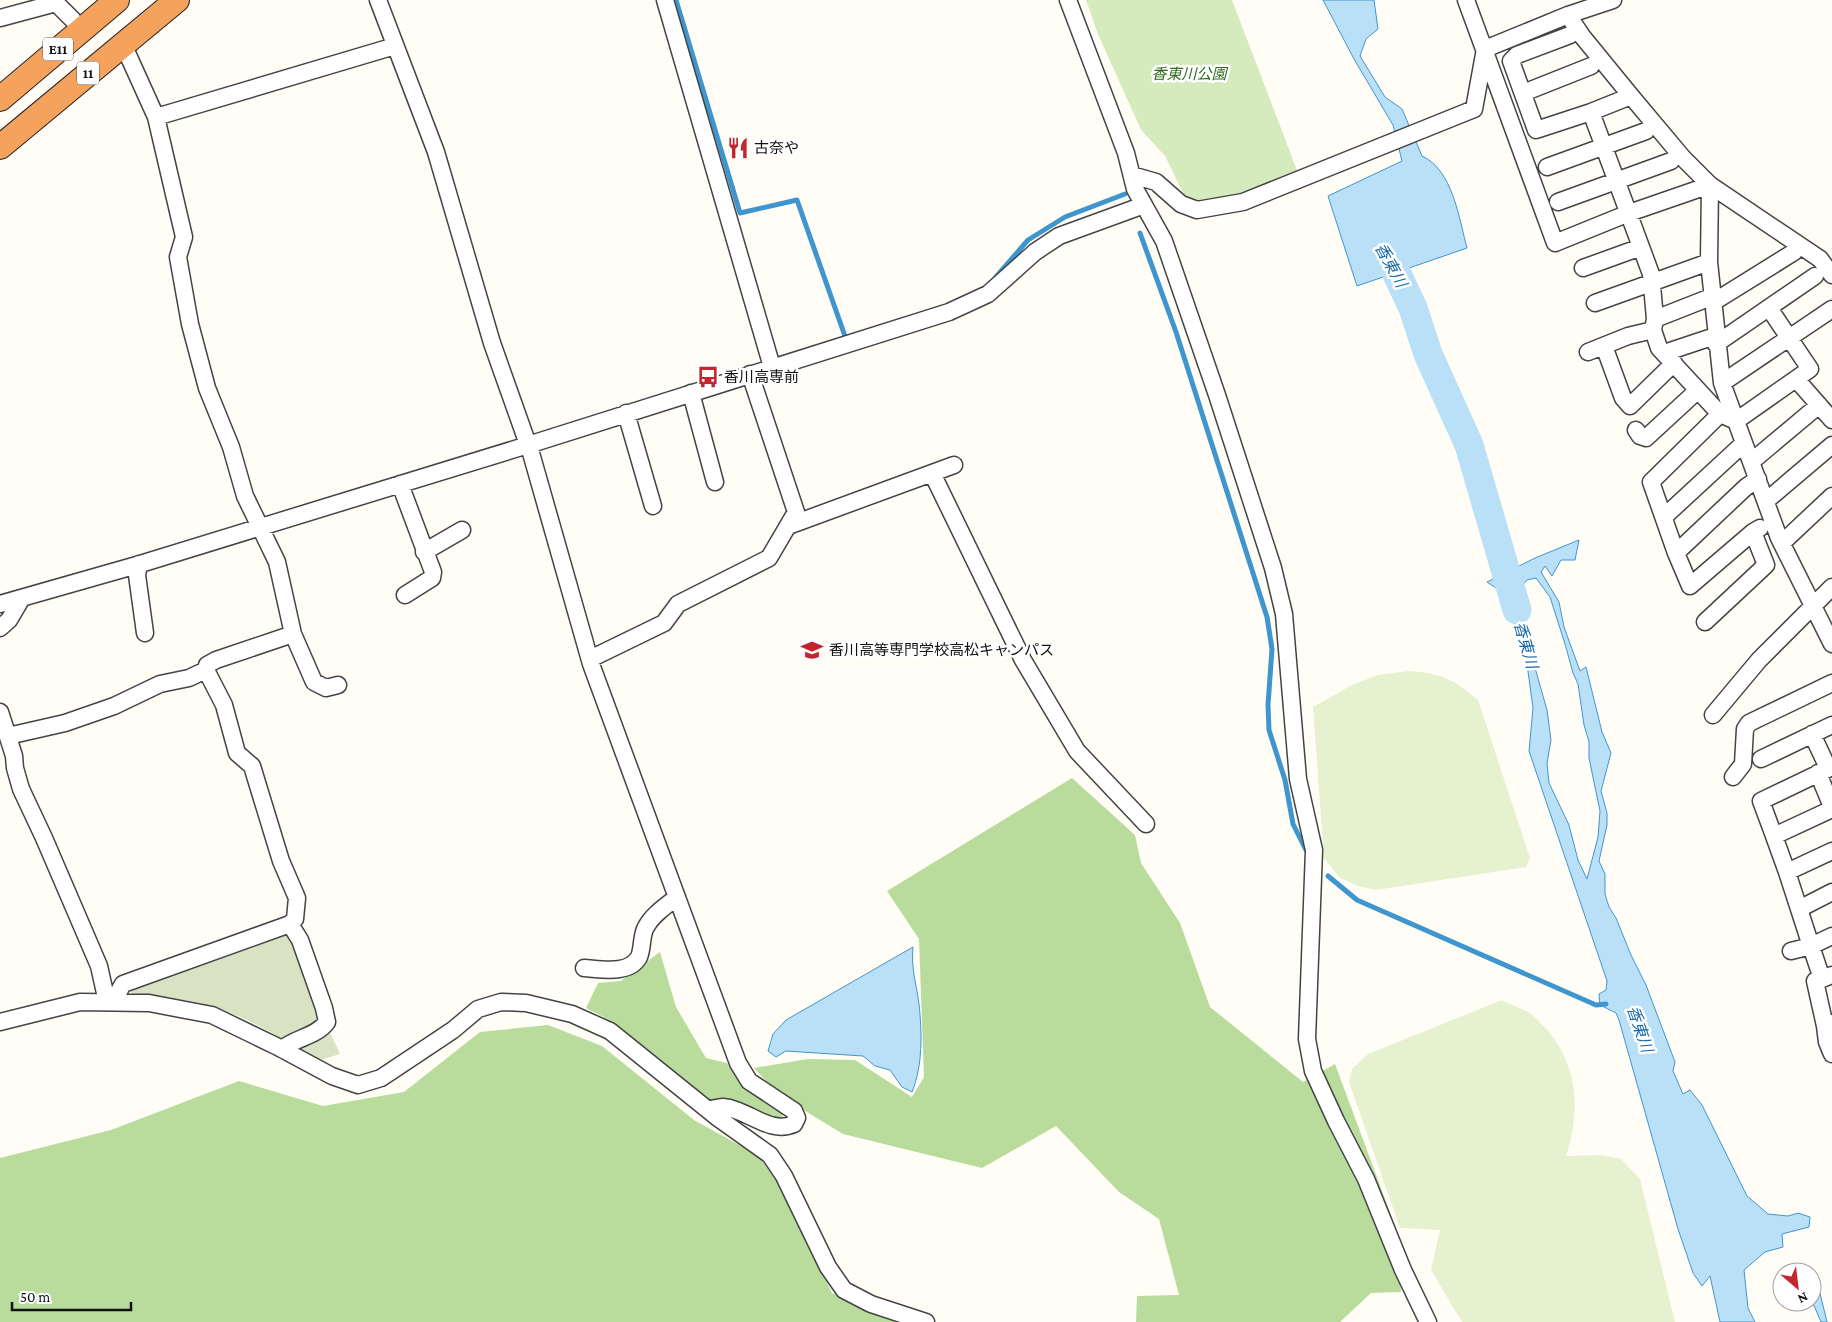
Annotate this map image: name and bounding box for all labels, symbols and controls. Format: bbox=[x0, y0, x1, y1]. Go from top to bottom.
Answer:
road number: E11 bbox=[43, 38, 73, 61]
road number: 11 bbox=[77, 62, 99, 84]
park label: 香東川公園 bbox=[1151, 66, 1228, 82]
restaurant icon: 古奈や bbox=[725, 135, 751, 161]
place label: 古奈や bbox=[754, 140, 799, 156]
water label: 香東川 bbox=[1372, 240, 1411, 292]
bus stop icon: 香川高専前 bbox=[695, 364, 721, 390]
place label: 香川高専前 bbox=[724, 369, 799, 385]
water label: 香東川 bbox=[1511, 620, 1541, 672]
school or university icon: 香川高等専門学校高松キャンパス bbox=[799, 637, 825, 663]
place label: 香川高等専門学校高松キャンパス bbox=[829, 642, 1054, 658]
water label: 香東川 bbox=[1624, 1004, 1656, 1056]
north arrow bbox=[1772, 1262, 1822, 1312]
scale bar bbox=[12, 1280, 131, 1312]
text: 50 m bbox=[20, 1289, 50, 1305]
text: N bbox=[1795, 1289, 1811, 1308]

